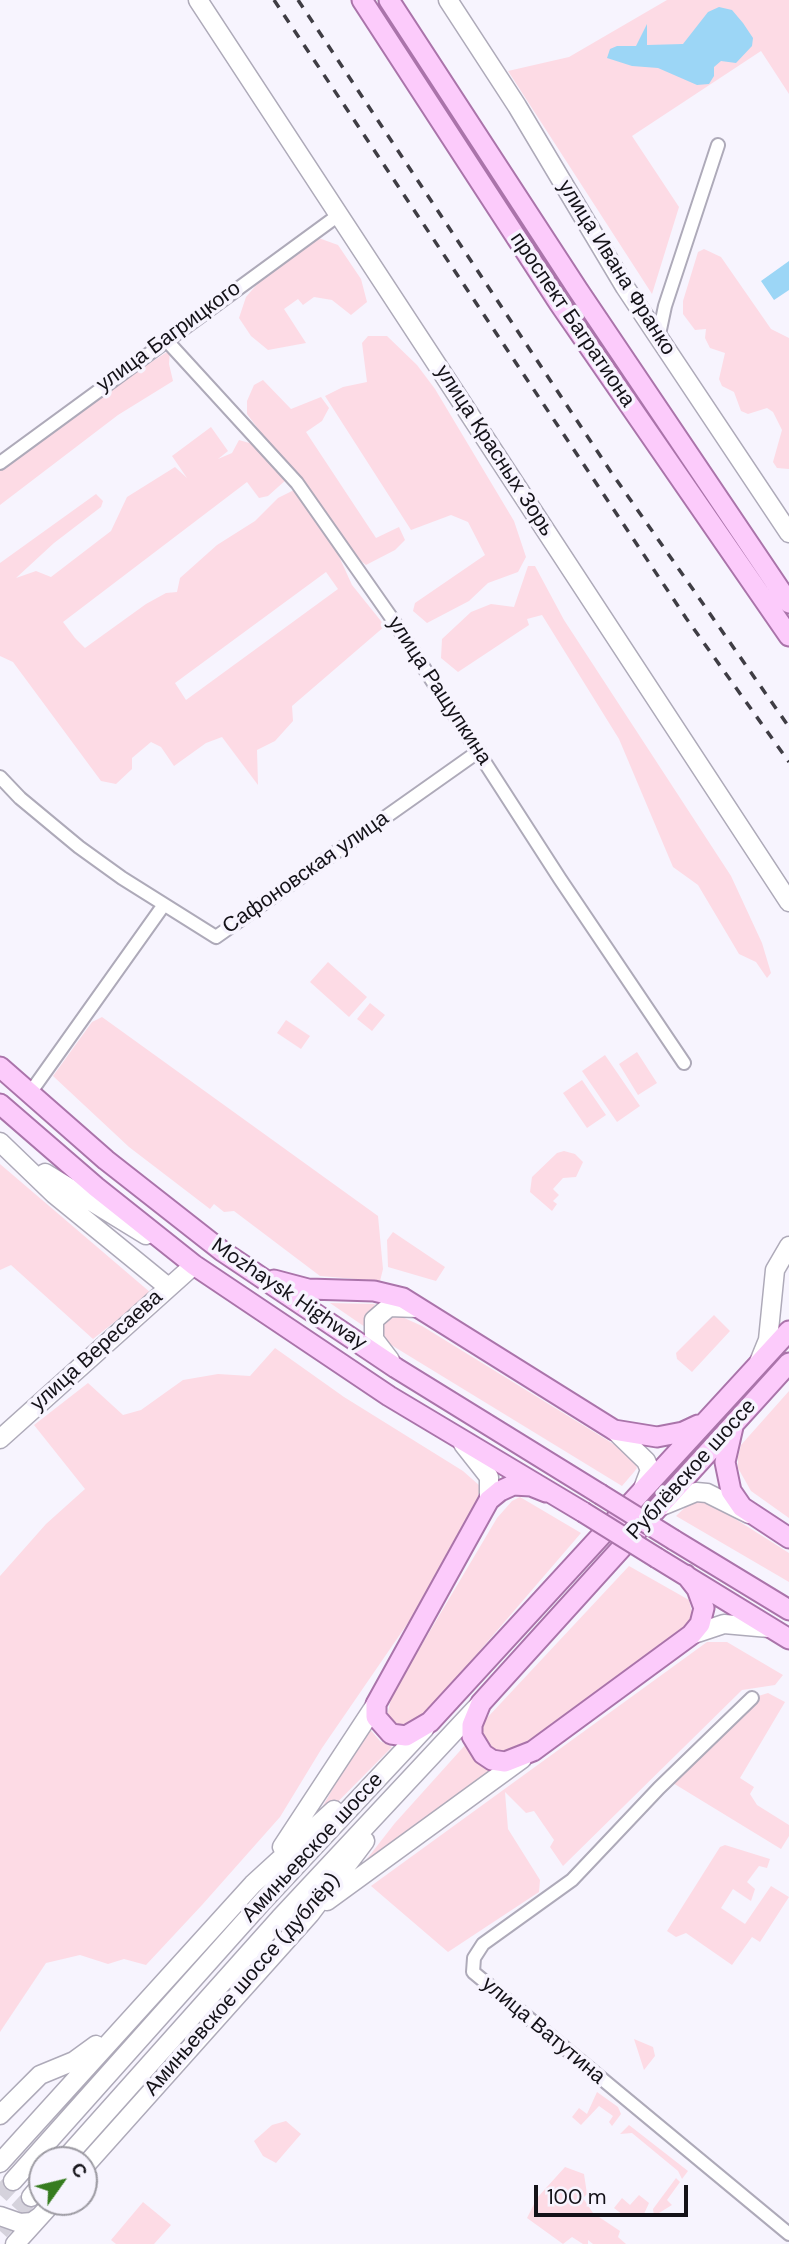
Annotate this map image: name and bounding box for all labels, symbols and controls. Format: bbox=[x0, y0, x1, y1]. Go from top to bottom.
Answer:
street label: улица Ивана Франко bbox=[552, 176, 680, 360]
street label: проспект Багратиона bbox=[504, 228, 640, 412]
street label: улица Багрицкого bbox=[92, 276, 246, 398]
street label: улица Красных Зорь bbox=[429, 361, 559, 541]
street label: улица Ращупкина bbox=[382, 612, 496, 770]
street label: Сафоновская улица bbox=[218, 806, 394, 940]
street label: Mozhaysk Highway bbox=[206, 1234, 372, 1356]
street label: улица Вересаева bbox=[26, 1285, 168, 1417]
street label: Рублёвское шоссе bbox=[622, 1394, 762, 1546]
street label: Аминьевское шоссе bbox=[237, 1768, 389, 1928]
street label: Аминьевское шоссе (дублёр) bbox=[140, 1869, 346, 2101]
street label: улица Ватутина bbox=[476, 1972, 610, 2090]
north arrow bbox=[28, 2146, 98, 2216]
text: С bbox=[65, 2157, 93, 2183]
scale bar bbox=[537, 2170, 691, 2214]
text: 100 m bbox=[547, 2183, 607, 2211]

